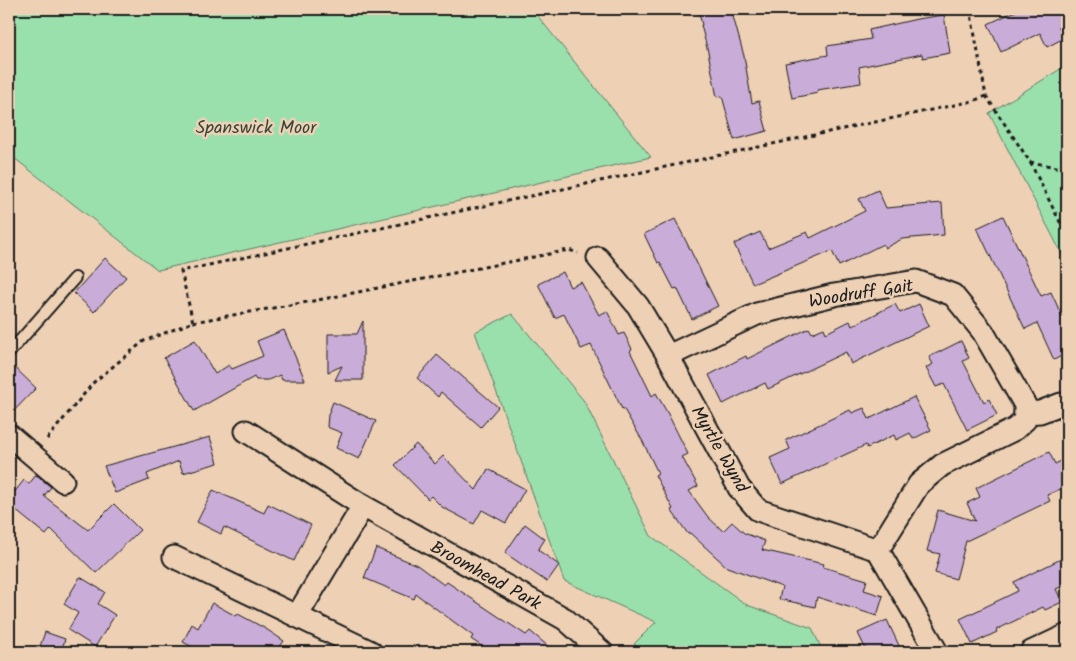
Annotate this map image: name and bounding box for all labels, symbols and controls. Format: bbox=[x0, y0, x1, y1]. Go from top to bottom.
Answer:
park label: Spanswick Moor bbox=[196, 114, 317, 143]
street label: Woodruff Gait bbox=[807, 272, 917, 317]
street label: Myrtle Wynd bbox=[682, 401, 756, 500]
street label: Broomhead Park bbox=[424, 534, 547, 619]

